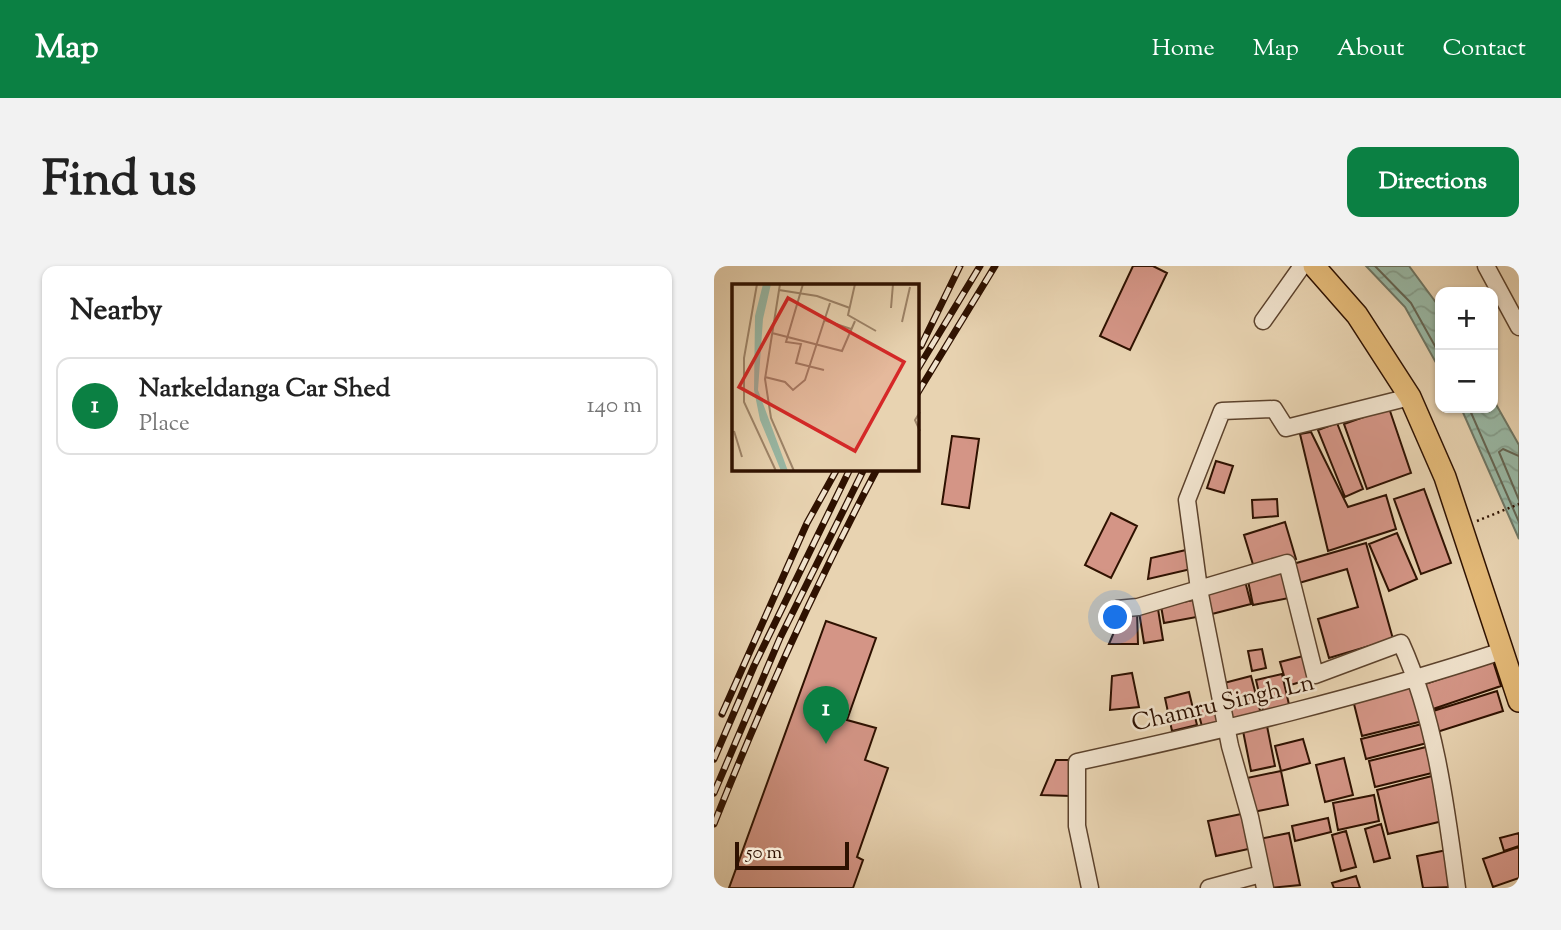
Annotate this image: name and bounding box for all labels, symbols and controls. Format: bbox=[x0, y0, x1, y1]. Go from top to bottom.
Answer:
text: Map bbox=[35, 25, 99, 73]
text: Home bbox=[1152, 32, 1215, 66]
text: Map bbox=[1253, 32, 1299, 66]
text: About bbox=[1337, 32, 1404, 66]
text: Contact bbox=[1442, 32, 1526, 66]
text: Find us bbox=[42, 147, 196, 217]
button: Directions bbox=[1347, 147, 1519, 217]
inset map bbox=[732, 284, 919, 471]
map controls bbox=[1435, 287, 1498, 413]
button: + bbox=[1435, 287, 1498, 350]
text: Nearby bbox=[70, 290, 162, 333]
button: − bbox=[1435, 350, 1498, 413]
text: Narkeldanga Car Shed bbox=[139, 371, 390, 408]
text: 1 bbox=[91, 390, 99, 423]
text: 140 m bbox=[587, 390, 642, 423]
text: Place bbox=[139, 408, 190, 441]
your location bbox=[1098, 600, 1132, 634]
street label: Chamru Singh Ln bbox=[1128, 666, 1318, 742]
pin: 1 bbox=[803, 686, 849, 744]
scale bar bbox=[735, 839, 849, 871]
text: 50 m bbox=[746, 840, 782, 867]

